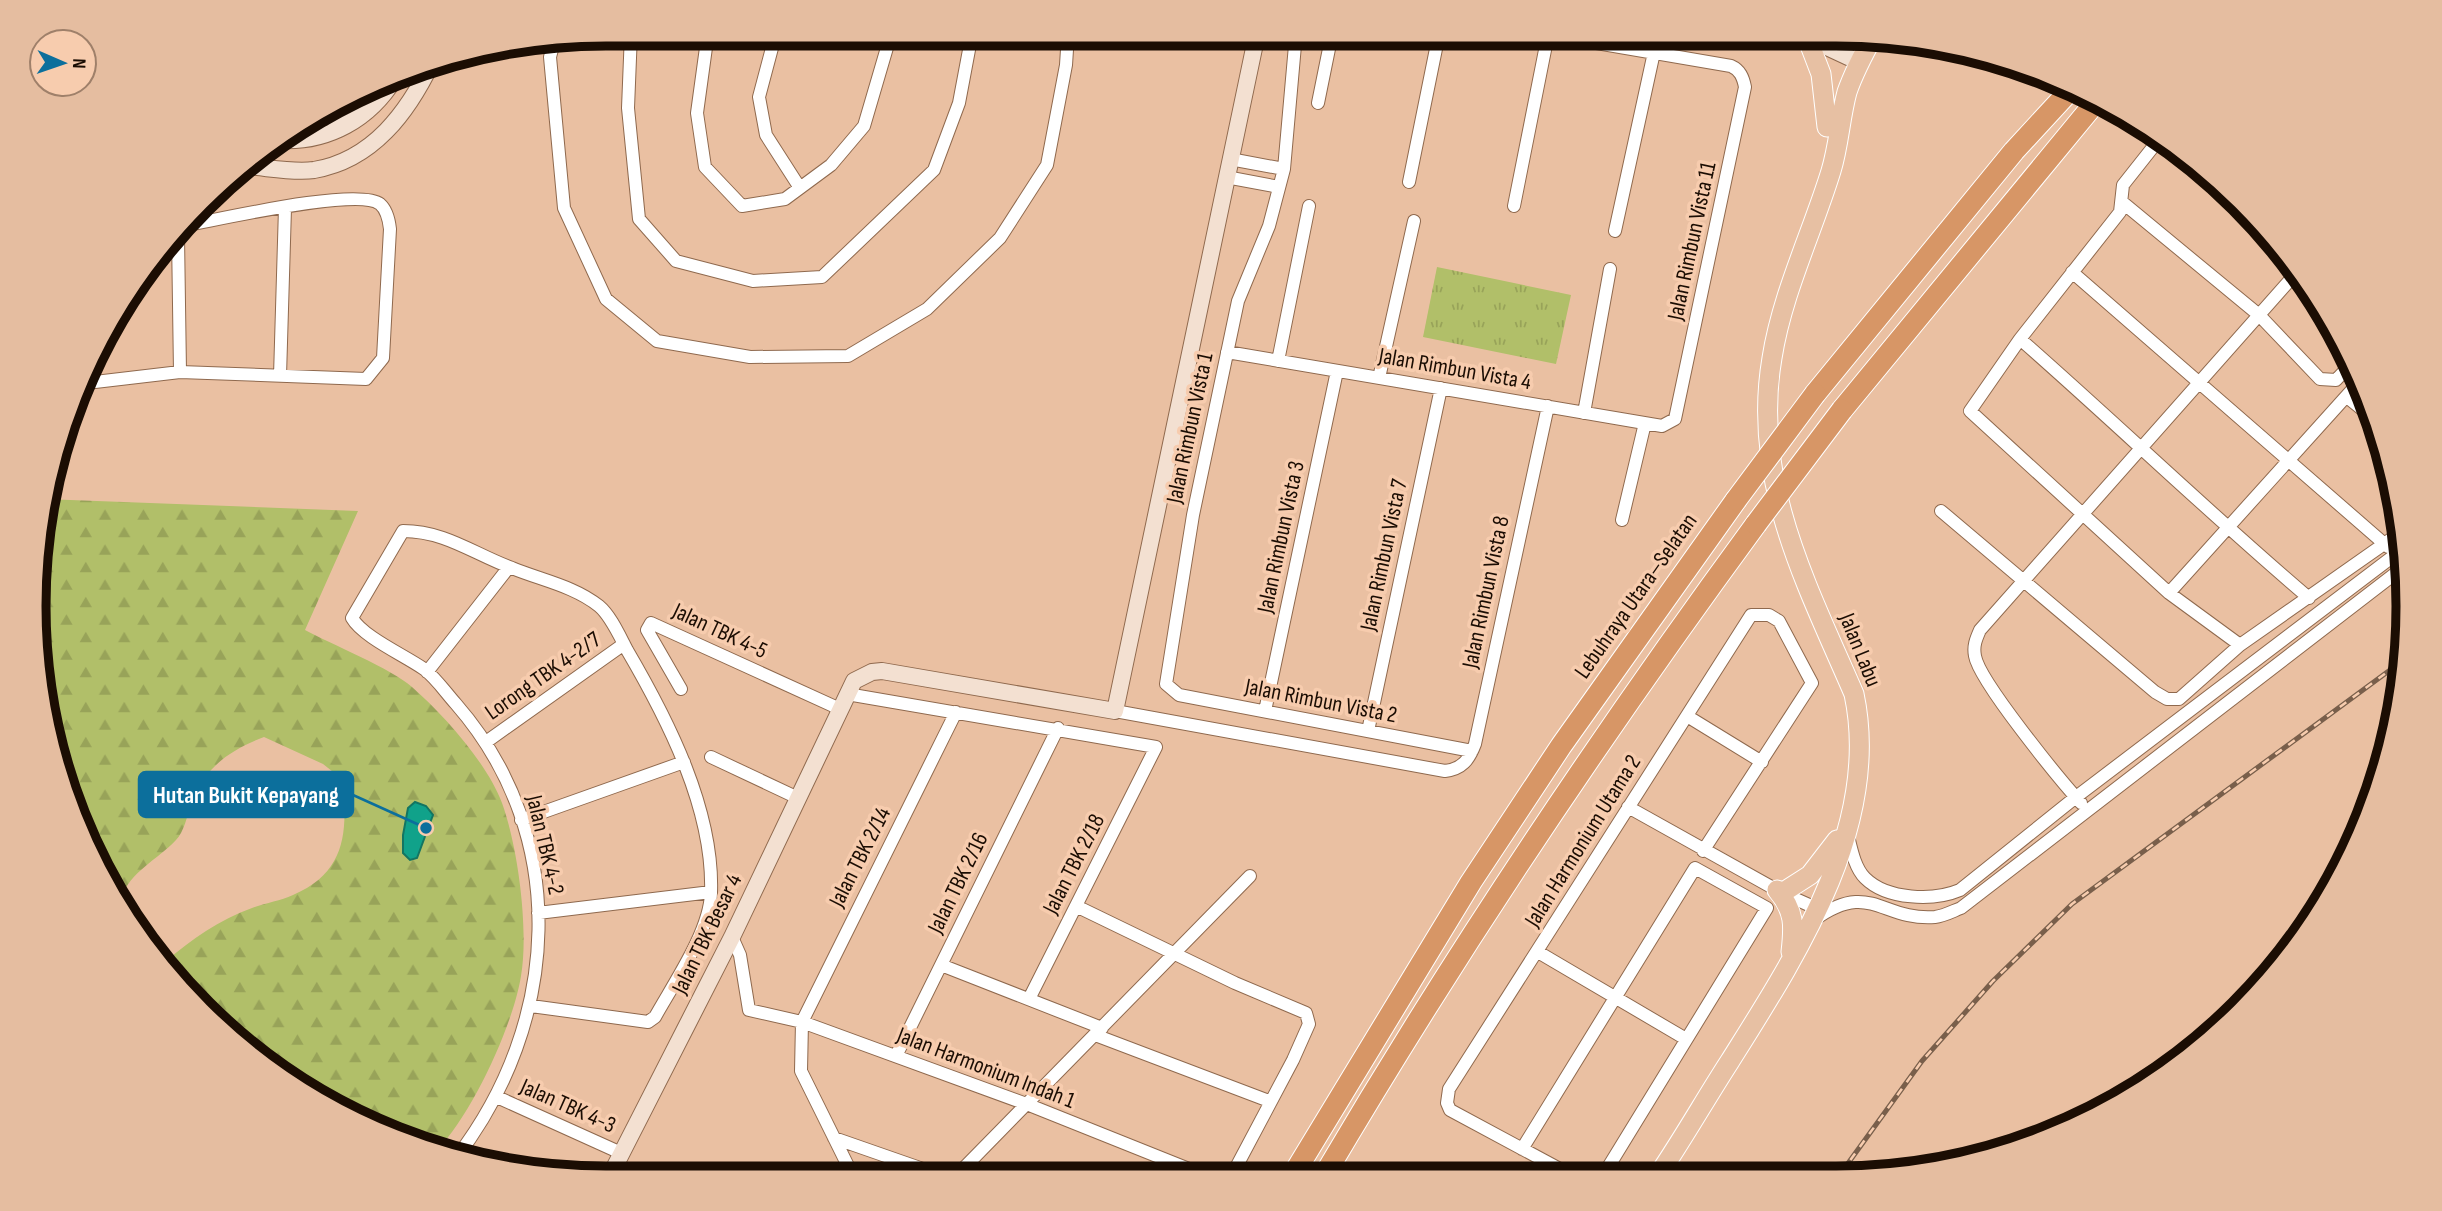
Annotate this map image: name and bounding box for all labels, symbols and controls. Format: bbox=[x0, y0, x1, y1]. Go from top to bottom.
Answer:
north arrow bbox=[28, 28, 98, 98]
text: N bbox=[67, 58, 90, 69]
street label: Jalan Rimbun Vista 11 bbox=[1661, 159, 1722, 324]
street label: Jalan Rimbun Vista 4 bbox=[1376, 342, 1534, 396]
street label: Jalan Rimbun Vista 1 bbox=[1160, 350, 1220, 507]
street label: Jalan Rimbun Vista 3 bbox=[1251, 459, 1311, 616]
street label: Jalan Rimbun Vista 7 bbox=[1354, 477, 1414, 634]
street label: Lebuhraya Utara–Selatan bbox=[1569, 508, 1703, 684]
street label: Jalan Rimbun Vista 8 bbox=[1456, 513, 1516, 672]
street label: Jalan TBK 4-5 bbox=[667, 597, 772, 665]
street label: Jalan Labu bbox=[1832, 608, 1887, 691]
street label: Lorong TBK 4-2/7 bbox=[480, 626, 606, 726]
street label: Jalan Rimbun Vista 2 bbox=[1242, 672, 1399, 729]
street label: Jalan Harmonium Utama 2 bbox=[1518, 750, 1647, 933]
callout: Hutan Bukit Kepayang bbox=[139, 772, 353, 817]
text: Hutan Bukit Kepayang bbox=[153, 781, 339, 810]
street label: Jalan TBK 4-2 bbox=[520, 791, 570, 898]
street label: Jalan TBK 2/14 bbox=[823, 802, 897, 912]
street label: Jalan TBK 2/18 bbox=[1036, 809, 1111, 920]
street label: Jalan TBK 2/16 bbox=[921, 828, 994, 939]
street label: Jalan TBK Besar 4 bbox=[665, 869, 748, 1000]
street label: Jalan Harmonium Indah 1 bbox=[892, 1021, 1079, 1115]
street label: Jalan TBK 4-3 bbox=[515, 1072, 620, 1139]

